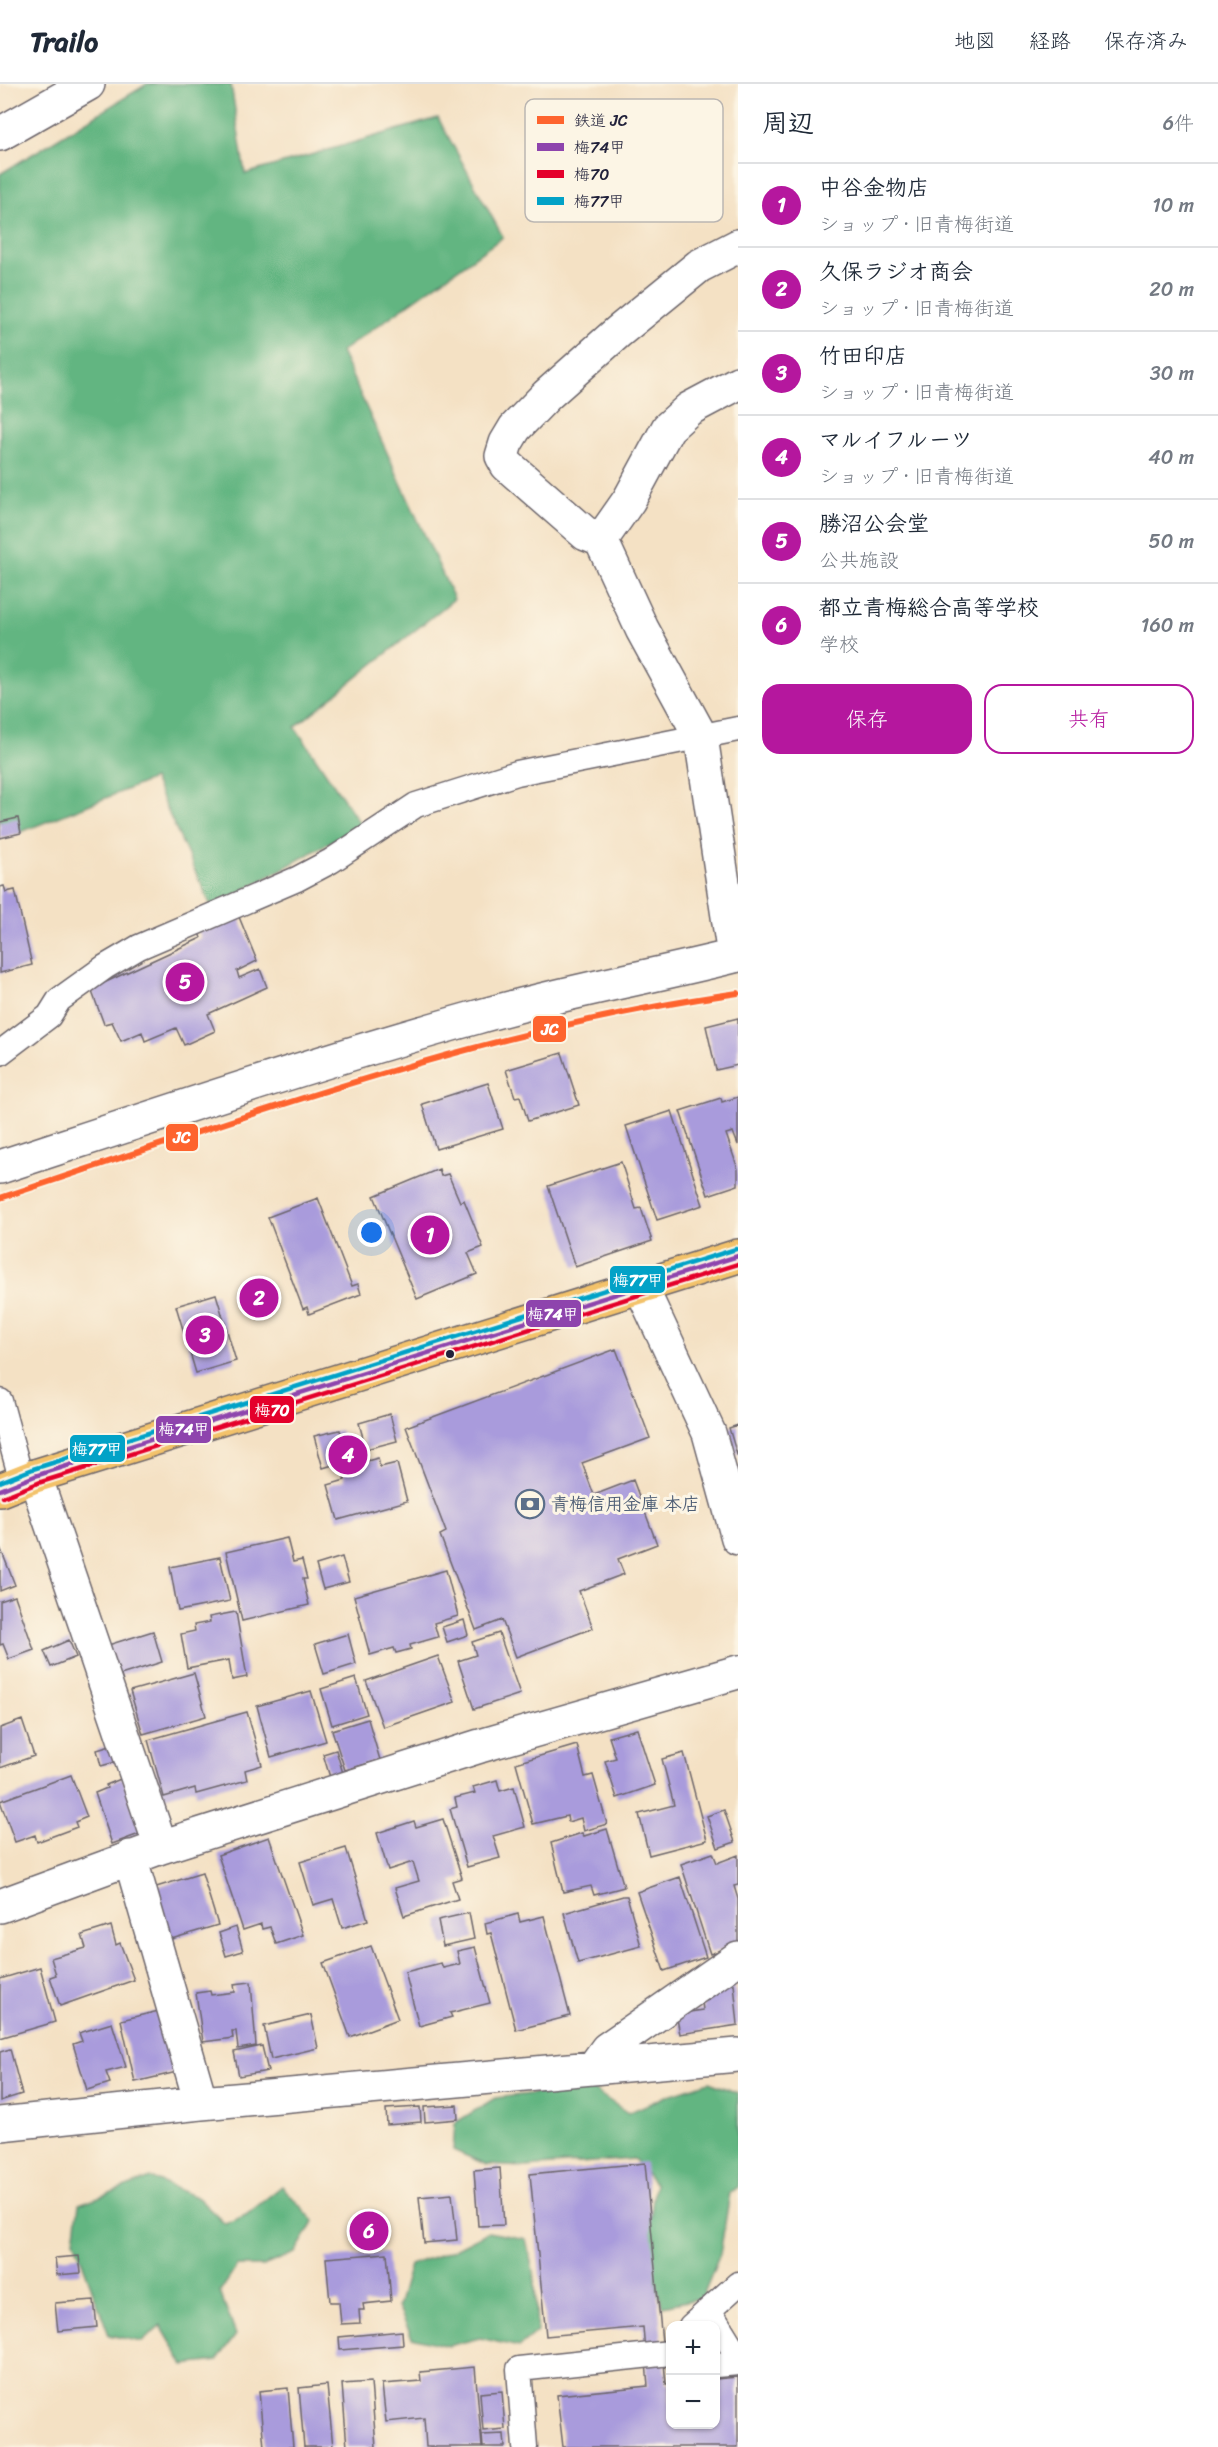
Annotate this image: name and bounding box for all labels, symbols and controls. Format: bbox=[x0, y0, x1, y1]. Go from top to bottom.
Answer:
text: Trailo bbox=[30, 17, 98, 66]
text: 地図 bbox=[954, 22, 996, 60]
text: 経路 bbox=[1029, 22, 1071, 60]
text: 保存済み bbox=[1104, 22, 1188, 60]
legend bbox=[525, 99, 723, 222]
text: 周辺 bbox=[762, 100, 814, 146]
text: 鉄道 JC bbox=[574, 106, 628, 135]
text: 6件 bbox=[1163, 106, 1194, 141]
text: 梅74甲 bbox=[574, 133, 625, 162]
text: 梅70 bbox=[574, 160, 609, 189]
text: 中谷金物店 bbox=[819, 168, 929, 207]
text: 梅77甲 bbox=[574, 187, 624, 216]
text: 1 bbox=[777, 188, 786, 223]
text: 10 m bbox=[1152, 188, 1194, 223]
text: ショップ · 旧青梅街道 bbox=[819, 207, 1014, 242]
text: 久保ラジオ商会 bbox=[819, 252, 973, 291]
text: 2 bbox=[776, 272, 787, 307]
text: 20 m bbox=[1149, 272, 1194, 307]
text: ショップ · 旧青梅街道 bbox=[819, 291, 1014, 326]
text: 竹田印店 bbox=[819, 336, 907, 375]
text: 3 bbox=[776, 356, 787, 391]
text: 30 m bbox=[1150, 356, 1194, 391]
text: ショップ · 旧青梅街道 bbox=[819, 375, 1014, 410]
text: マルイフルーツ bbox=[819, 420, 973, 459]
text: 4 bbox=[775, 440, 788, 475]
text: 40 m bbox=[1148, 440, 1194, 475]
text: ショップ · 旧青梅街道 bbox=[819, 459, 1014, 494]
text: 勝沼公会堂 bbox=[819, 504, 929, 543]
text: 5 bbox=[775, 524, 788, 559]
text: 50 m bbox=[1149, 524, 1194, 559]
text: 公共施設 bbox=[819, 543, 899, 578]
text: 都立青梅総合高等学校 bbox=[819, 588, 1039, 627]
text: 6 bbox=[776, 608, 787, 643]
text: 160 m bbox=[1141, 608, 1194, 643]
text: 学校 bbox=[819, 627, 859, 662]
button: 保存 bbox=[762, 684, 972, 754]
button: 共有 bbox=[984, 684, 1194, 754]
pin: 5 bbox=[166, 960, 204, 1004]
line badge: JC bbox=[532, 1015, 567, 1043]
text: JC bbox=[540, 1015, 559, 1044]
line badge: JC bbox=[165, 1123, 199, 1152]
text: JC bbox=[172, 1123, 191, 1152]
pin: 1 bbox=[410, 1212, 450, 1258]
your location bbox=[357, 1218, 386, 1247]
line badge: 梅77甲 bbox=[609, 1265, 666, 1294]
text: 梅77甲 bbox=[613, 1266, 663, 1295]
pin: 2 bbox=[240, 1276, 278, 1320]
line badge: 梅74甲 bbox=[525, 1299, 582, 1328]
text: 梅74甲 bbox=[527, 1300, 579, 1329]
pin: 3 bbox=[186, 1312, 224, 1358]
unlabelled marker bbox=[444, 1348, 456, 1360]
line badge: 梅70 bbox=[249, 1395, 295, 1424]
text: 梅70 bbox=[254, 1396, 290, 1425]
line badge: 梅74甲 bbox=[155, 1415, 212, 1444]
text: 梅74甲 bbox=[158, 1415, 210, 1444]
pin: 4 bbox=[328, 1432, 368, 1478]
line badge: 梅77甲 bbox=[69, 1434, 126, 1463]
text: 梅77甲 bbox=[72, 1435, 122, 1464]
bank icon: 青梅信用金庫 本店 bbox=[514, 1488, 546, 1520]
place label: 青梅信用金庫 本店 bbox=[551, 1488, 700, 1520]
pin: 6 bbox=[350, 2208, 388, 2254]
map controls bbox=[666, 2321, 720, 2429]
button: + bbox=[666, 2321, 720, 2375]
button: − bbox=[666, 2375, 720, 2429]

